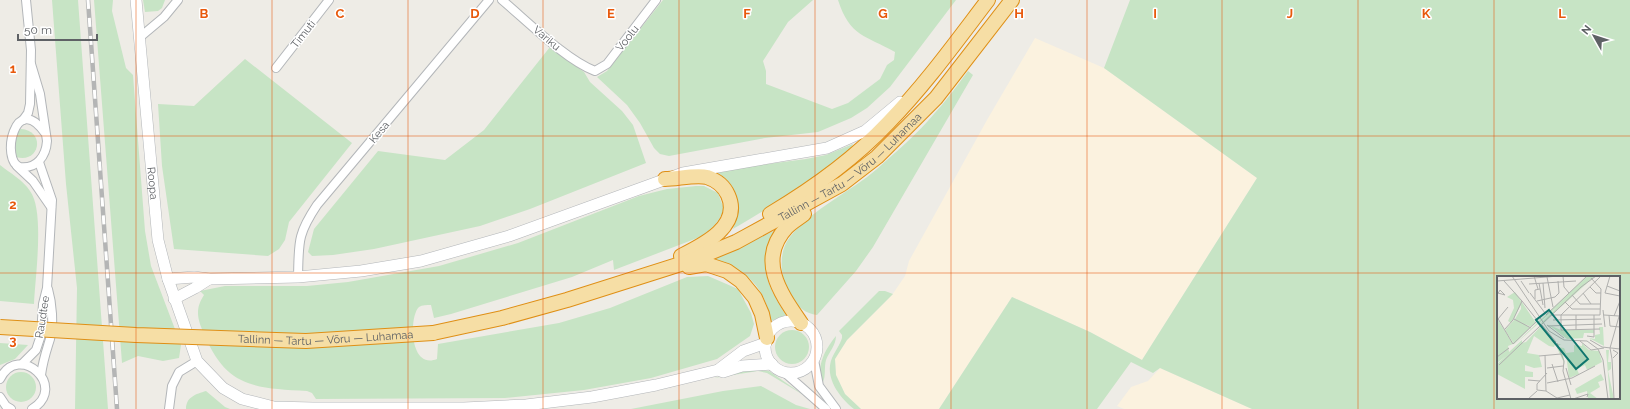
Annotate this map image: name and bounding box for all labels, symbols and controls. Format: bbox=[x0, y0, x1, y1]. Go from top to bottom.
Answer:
text: B bbox=[200, 6, 209, 21]
text: C bbox=[336, 6, 345, 21]
text: D bbox=[470, 6, 480, 21]
text: E bbox=[607, 6, 615, 21]
text: F bbox=[743, 6, 751, 21]
text: G bbox=[878, 6, 888, 21]
text: H bbox=[1014, 6, 1024, 21]
text: I bbox=[1153, 6, 1157, 21]
text: J bbox=[1287, 6, 1293, 21]
text: K bbox=[1422, 6, 1431, 21]
text: L bbox=[1558, 6, 1566, 21]
scale bar bbox=[18, 16, 97, 42]
north arrow bbox=[1574, 16, 1614, 56]
street label: Timuti bbox=[288, 18, 318, 51]
text: 50 m bbox=[24, 23, 52, 37]
street label: Variku bbox=[530, 23, 563, 53]
street label: Voolu bbox=[613, 23, 642, 54]
text: N bbox=[1579, 23, 1594, 37]
text: 1 bbox=[10, 61, 17, 76]
street label: Tallinn — Tartu — Võru — Luhamaa bbox=[776, 110, 924, 224]
street label: Kesa bbox=[367, 119, 392, 146]
street label: Roopa bbox=[144, 166, 160, 200]
text: 2 bbox=[9, 197, 17, 212]
inset map bbox=[1497, 276, 1620, 399]
street label: Raudtee bbox=[33, 294, 52, 339]
street label: Tallinn — Tartu — Võru — Luhamaa bbox=[238, 328, 414, 348]
text: 3 bbox=[9, 333, 17, 348]

